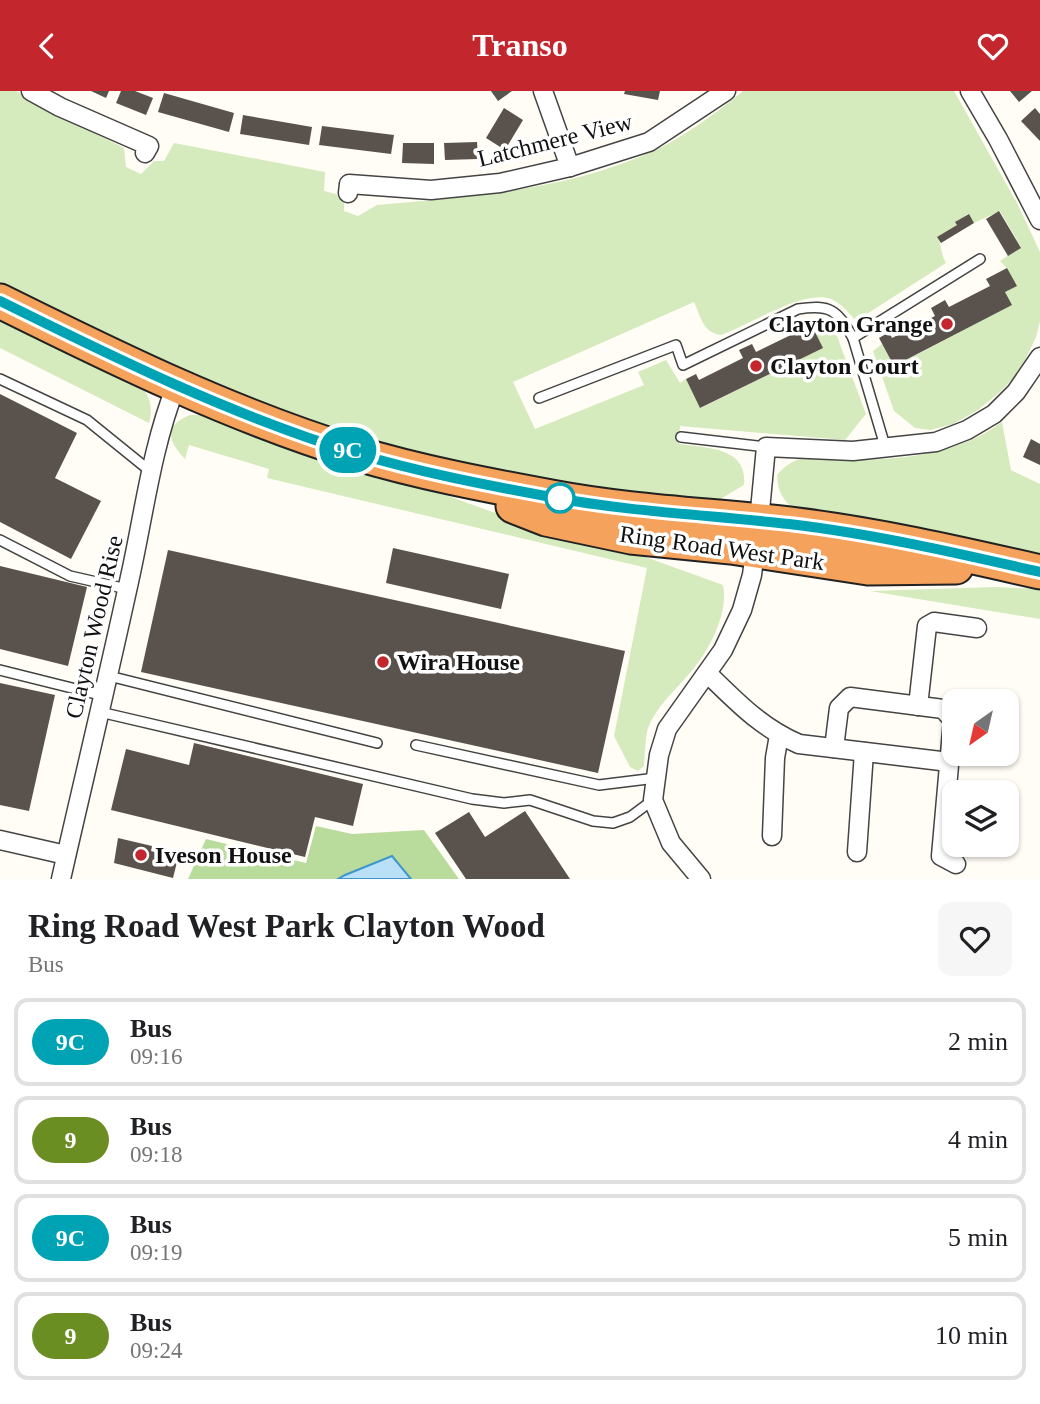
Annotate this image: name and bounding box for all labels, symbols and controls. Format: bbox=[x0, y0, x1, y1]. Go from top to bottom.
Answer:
icon: back bbox=[28, 27, 66, 65]
text: Transo bbox=[472, 27, 568, 63]
icon: heart bbox=[974, 27, 1012, 65]
street label: Latchmere View bbox=[475, 108, 636, 172]
place label: Clayton Grange bbox=[768, 311, 933, 337]
marker: Clayton Grange bbox=[939, 316, 955, 332]
place label: Clayton Court bbox=[770, 353, 919, 379]
marker: Clayton Court bbox=[748, 358, 764, 374]
line badge: 9C bbox=[316, 427, 380, 473]
text: 9C bbox=[333, 437, 363, 463]
unlabelled marker bbox=[545, 483, 575, 513]
street label: Ring Road West Park bbox=[618, 521, 826, 575]
street label: Clayton Wood Rise bbox=[60, 533, 128, 721]
place label: Wira House bbox=[397, 649, 520, 675]
marker: Wira House bbox=[375, 654, 391, 670]
north arrow bbox=[942, 689, 1018, 767]
map controls bbox=[942, 689, 1019, 857]
button: layers bbox=[942, 780, 1019, 857]
place label: Iveson House bbox=[155, 842, 292, 868]
marker: Iveson House bbox=[133, 847, 149, 863]
button: heart bbox=[938, 902, 1012, 976]
text: Ring Road West Park Clayton Wood bbox=[28, 908, 545, 944]
text: Bus bbox=[28, 952, 64, 977]
text: Bus bbox=[130, 1014, 172, 1043]
text: 2 min bbox=[948, 1027, 1008, 1056]
text: 9C bbox=[56, 1029, 85, 1055]
text: 09:16 bbox=[130, 1044, 182, 1069]
text: Bus bbox=[130, 1112, 172, 1141]
text: 4 min bbox=[948, 1125, 1008, 1154]
text: 9 bbox=[65, 1127, 77, 1153]
text: 09:18 bbox=[130, 1142, 182, 1167]
text: Bus bbox=[130, 1210, 172, 1239]
text: 5 min bbox=[948, 1223, 1008, 1252]
text: 9C bbox=[56, 1225, 85, 1251]
text: 09:19 bbox=[130, 1240, 182, 1265]
text: Bus bbox=[130, 1308, 172, 1337]
text: 10 min bbox=[935, 1321, 1008, 1350]
text: 9 bbox=[65, 1323, 77, 1349]
text: 09:24 bbox=[130, 1338, 182, 1363]

